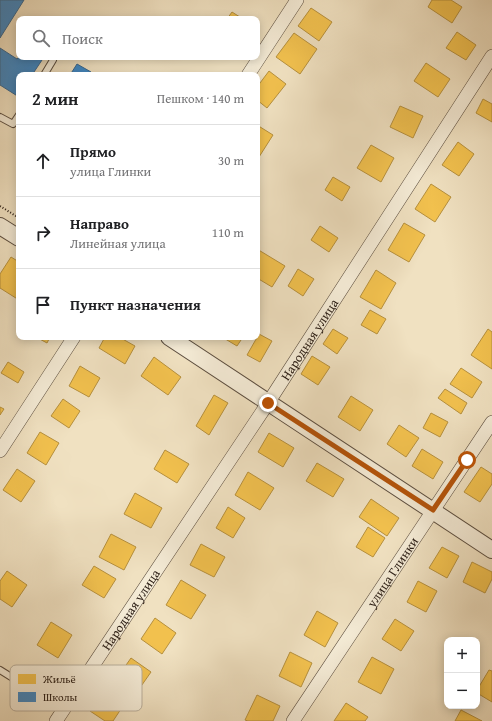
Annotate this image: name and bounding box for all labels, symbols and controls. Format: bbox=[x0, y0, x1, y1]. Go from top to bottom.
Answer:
search box bbox=[16, 16, 260, 60]
icon: search bbox=[30, 27, 52, 49]
text: Поиск bbox=[62, 28, 103, 49]
text: 2 мин bbox=[32, 86, 78, 111]
text: Пешком · 140 m bbox=[157, 89, 244, 108]
text: Прямо bbox=[70, 141, 116, 162]
icon: ahead bbox=[32, 150, 54, 172]
text: 30 m bbox=[218, 151, 244, 170]
text: улица Глинки bbox=[70, 162, 151, 181]
text: Направо bbox=[70, 213, 129, 234]
icon: right bbox=[32, 222, 54, 244]
text: 110 m bbox=[212, 223, 244, 242]
text: Линейная улица bbox=[70, 234, 166, 253]
icon: arrive bbox=[32, 294, 54, 316]
text: Пункт назначения bbox=[70, 294, 201, 315]
street label: Народная улица bbox=[276, 294, 343, 384]
route end bbox=[259, 394, 277, 412]
route start bbox=[458, 451, 476, 469]
street label: улица Глинки bbox=[361, 533, 423, 612]
street label: Народная улица bbox=[96, 564, 165, 654]
map controls bbox=[444, 637, 480, 709]
button: + bbox=[444, 637, 480, 673]
legend bbox=[10, 665, 142, 711]
text: Жильё bbox=[42, 671, 76, 687]
button: − bbox=[444, 673, 480, 709]
text: Школы bbox=[43, 689, 78, 705]

